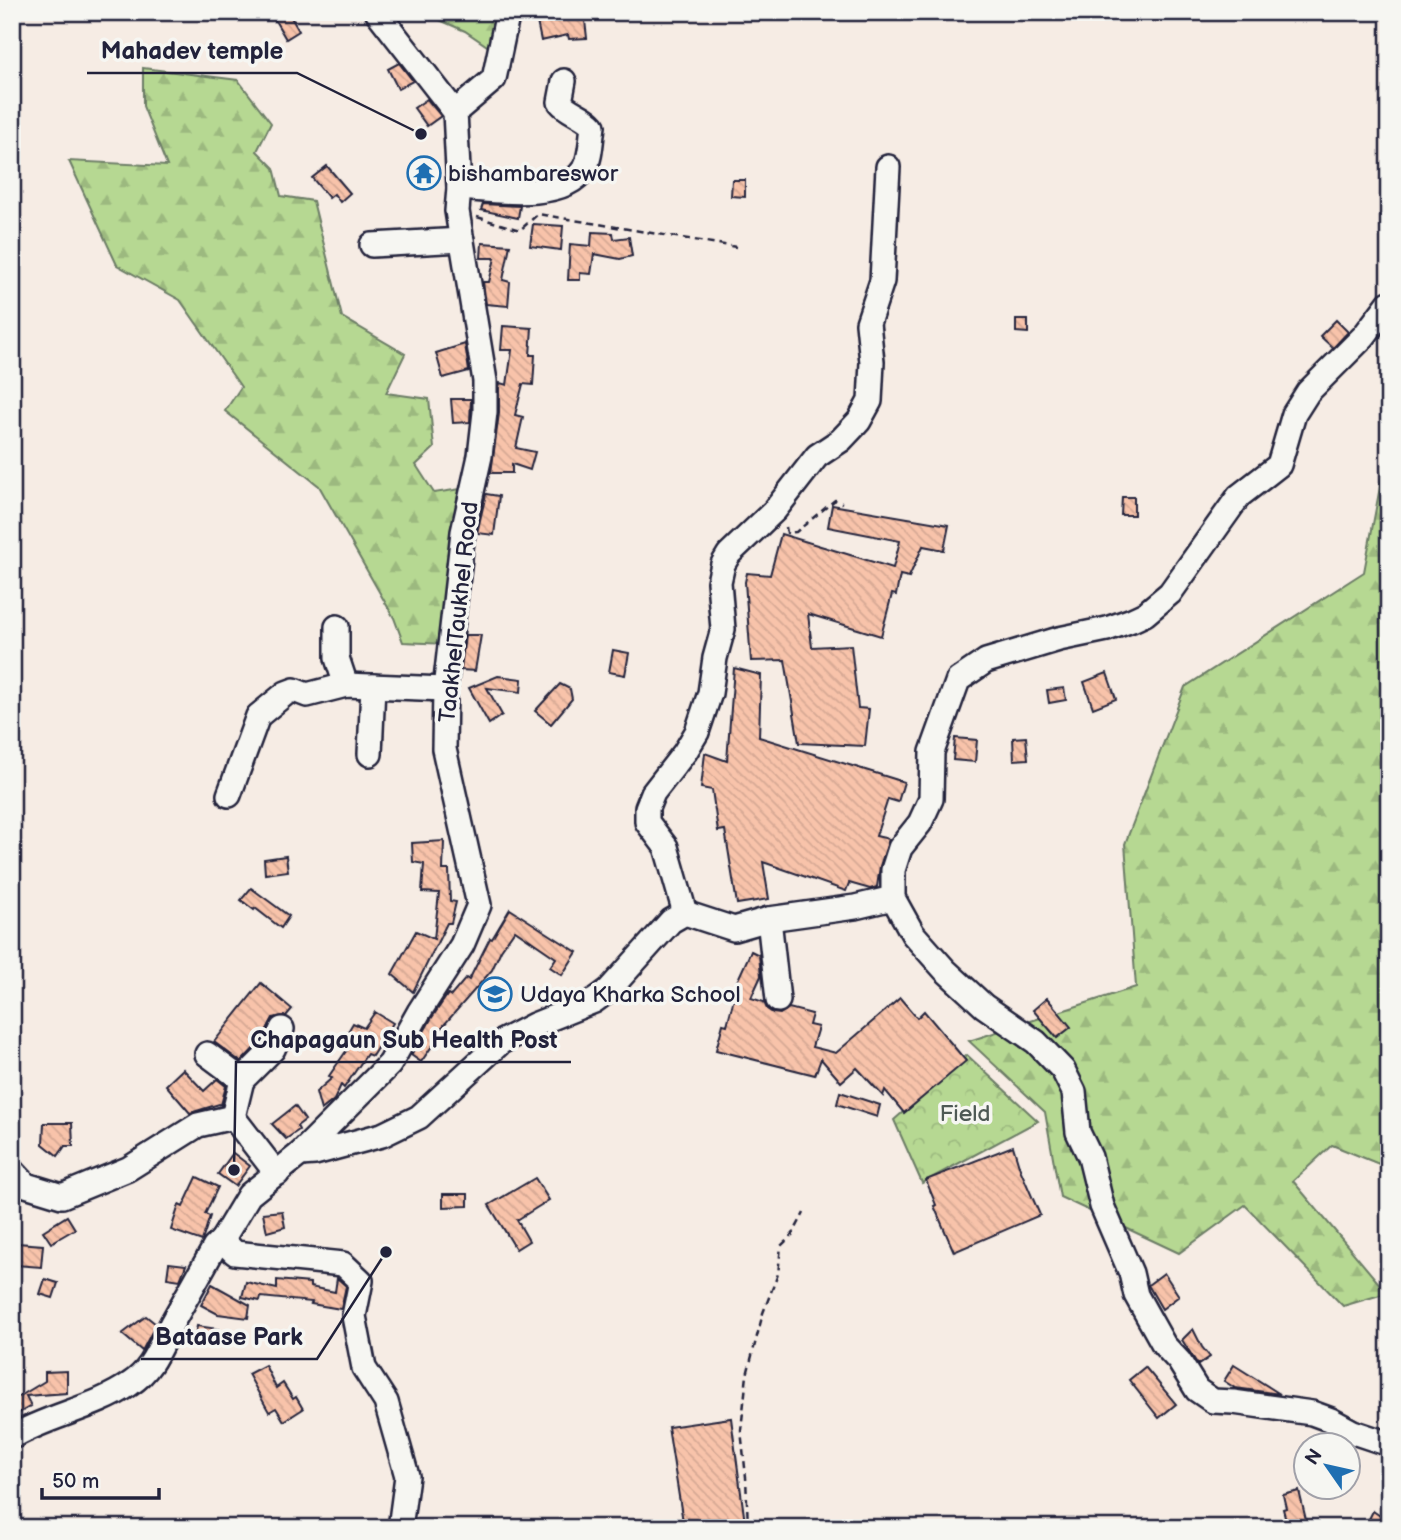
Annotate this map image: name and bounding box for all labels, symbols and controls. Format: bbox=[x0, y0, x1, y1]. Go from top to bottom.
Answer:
callout: Mahadev temple bbox=[87, 28, 297, 73]
text: Mahadev temple bbox=[101, 37, 283, 66]
temple icon: bishambareswor bbox=[405, 154, 443, 192]
place label: bishambareswor bbox=[448, 160, 619, 188]
street label: TaakhelTaukhel Road bbox=[433, 500, 485, 724]
school or university icon: Udaya Kharka School bbox=[476, 975, 514, 1013]
place label: Udaya Kharka School bbox=[520, 981, 741, 1009]
callout: Chapagaun Sub Health Post bbox=[236, 1017, 571, 1062]
text: Chapagaun Sub Health Post bbox=[250, 1026, 558, 1055]
park label: Field bbox=[940, 1100, 990, 1128]
callout: Bataase Park bbox=[141, 1314, 317, 1359]
text: Bataase Park bbox=[155, 1323, 303, 1352]
north arrow bbox=[1292, 1432, 1362, 1502]
text: N bbox=[1301, 1445, 1328, 1470]
scale bar bbox=[42, 1456, 159, 1500]
text: 50 m bbox=[52, 1469, 99, 1494]

